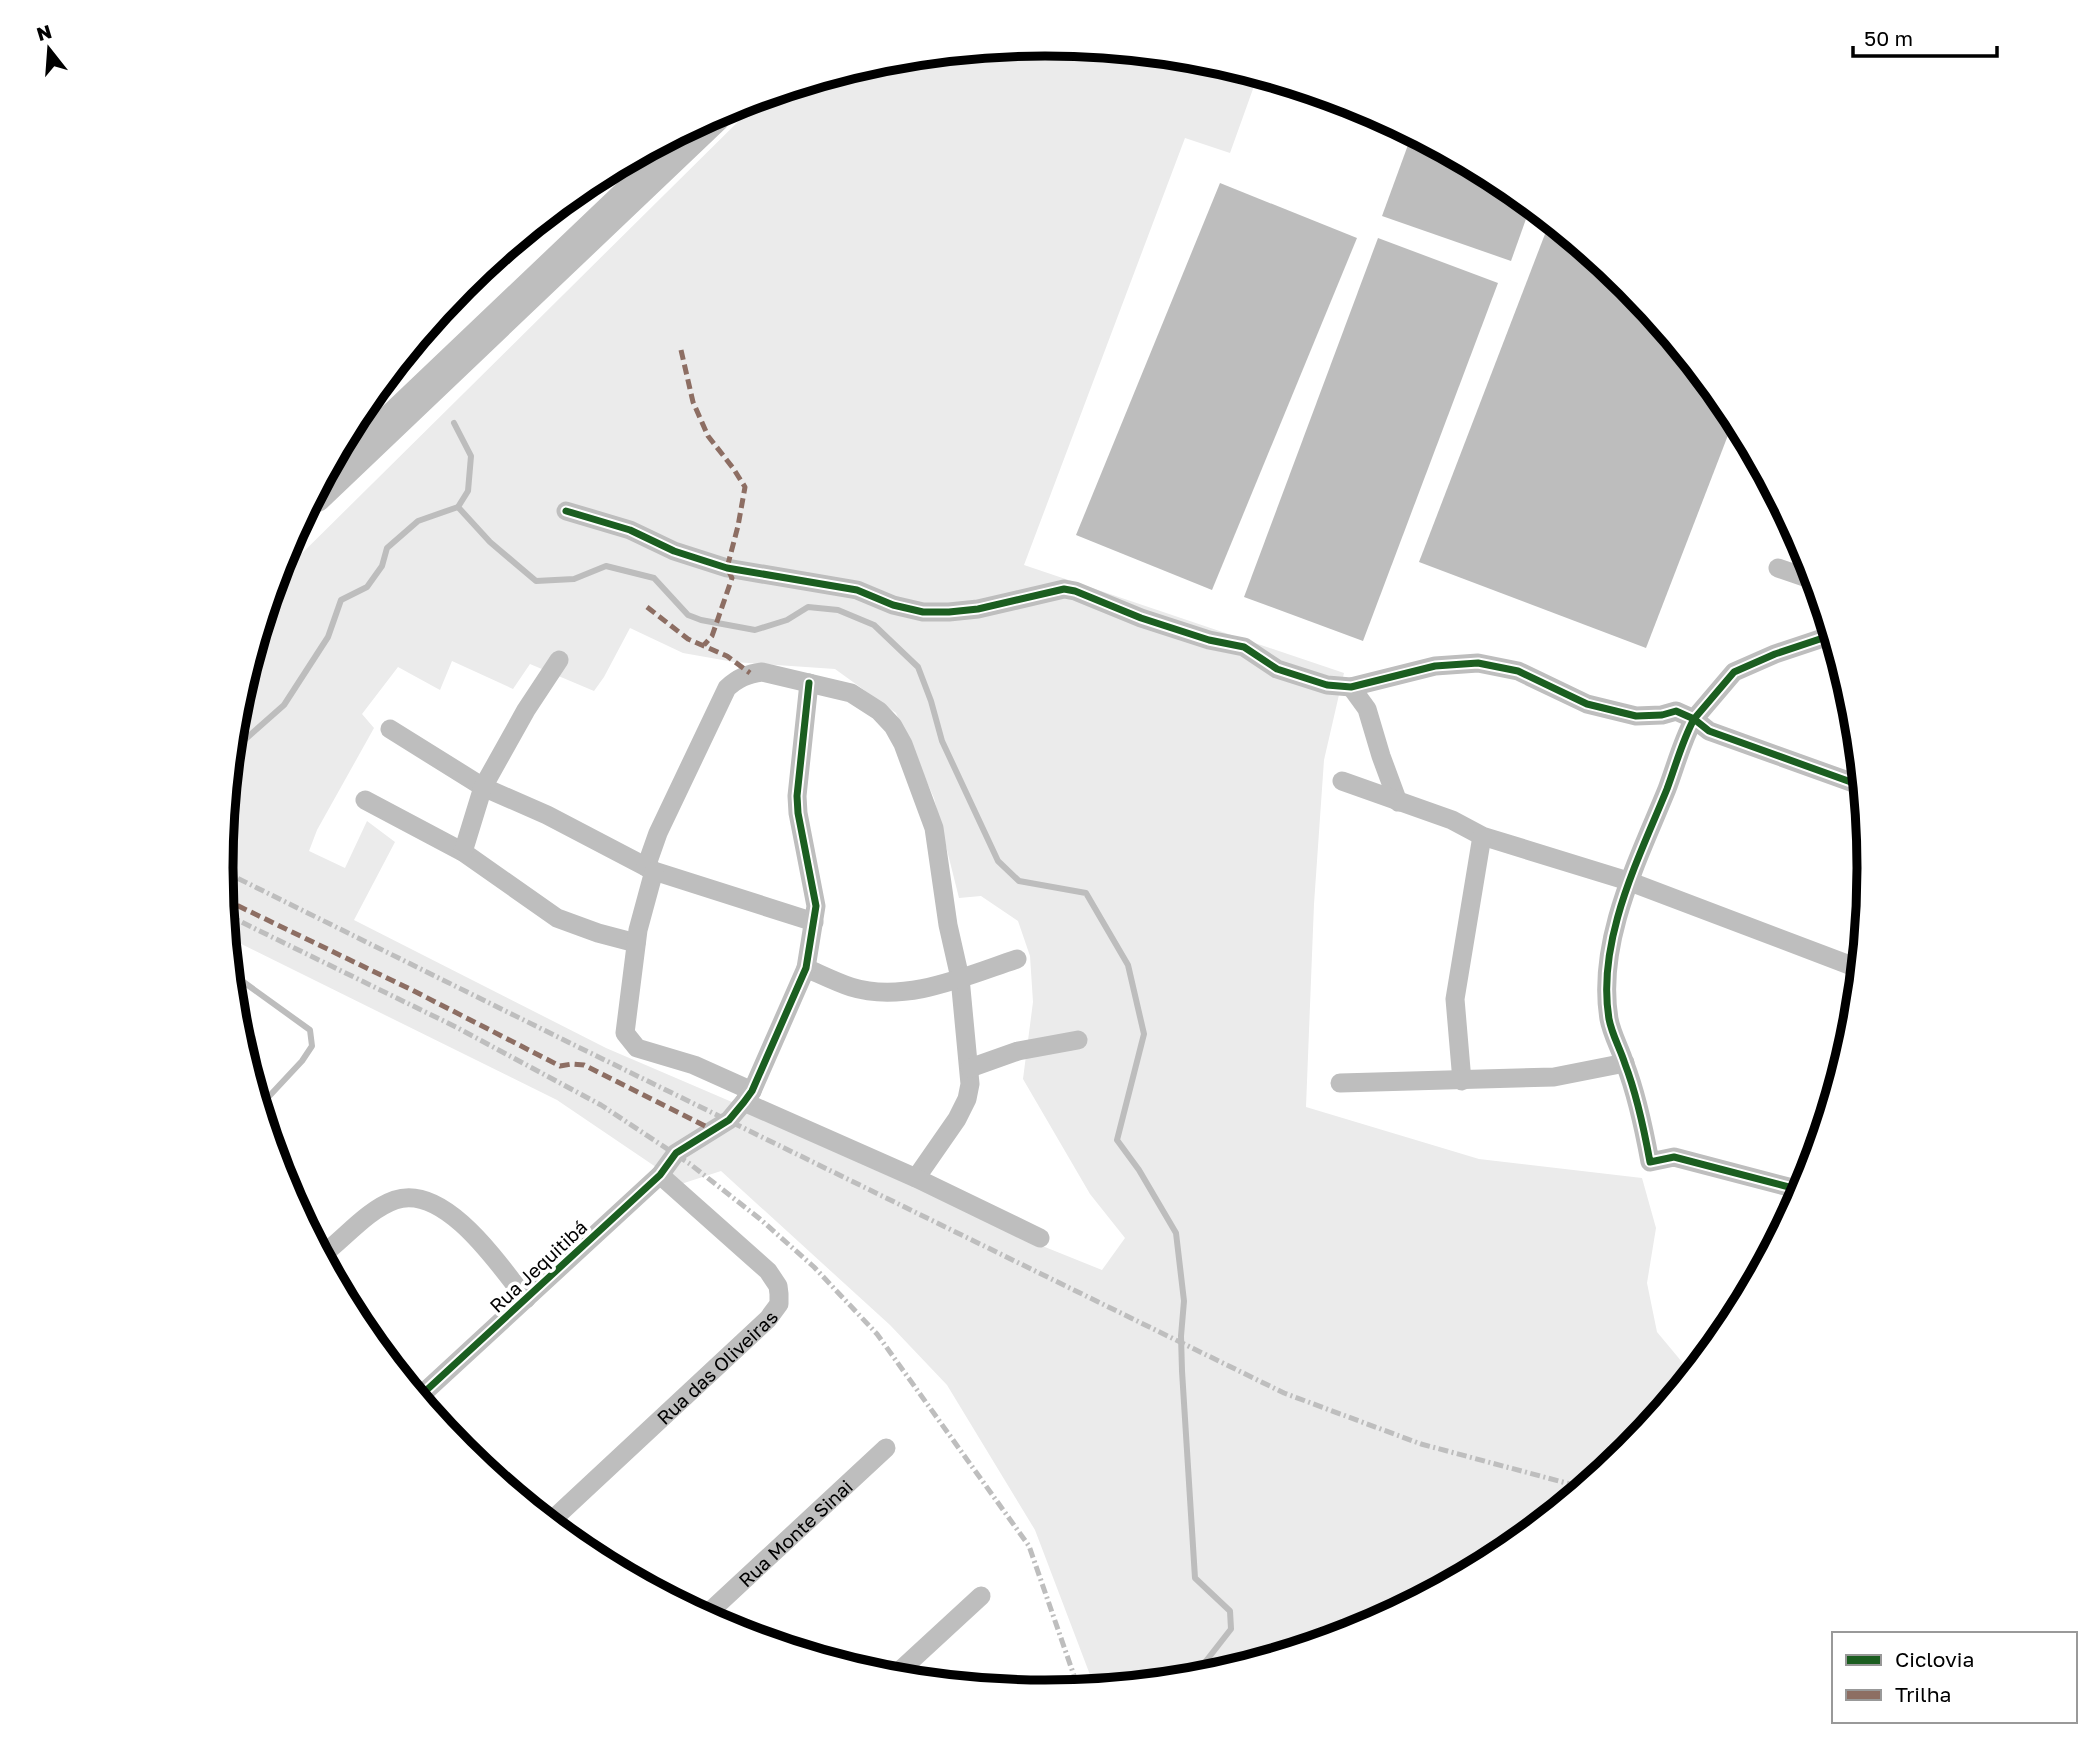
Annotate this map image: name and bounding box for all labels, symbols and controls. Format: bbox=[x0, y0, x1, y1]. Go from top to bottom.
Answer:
north arrow bbox=[14, 14, 84, 84]
scale bar bbox=[1853, 14, 1996, 58]
text: N bbox=[34, 19, 54, 45]
text: 50 m bbox=[1864, 25, 1913, 51]
street label: Rua Jequitibá bbox=[485, 1215, 591, 1317]
street label: Rua das Oliveiras bbox=[651, 1306, 782, 1429]
street label: Rua Monte Sinai bbox=[733, 1474, 857, 1591]
legend bbox=[1832, 1632, 2077, 1723]
text: Ciclovia bbox=[1895, 1646, 1974, 1672]
text: Trilha bbox=[1895, 1681, 1951, 1707]

